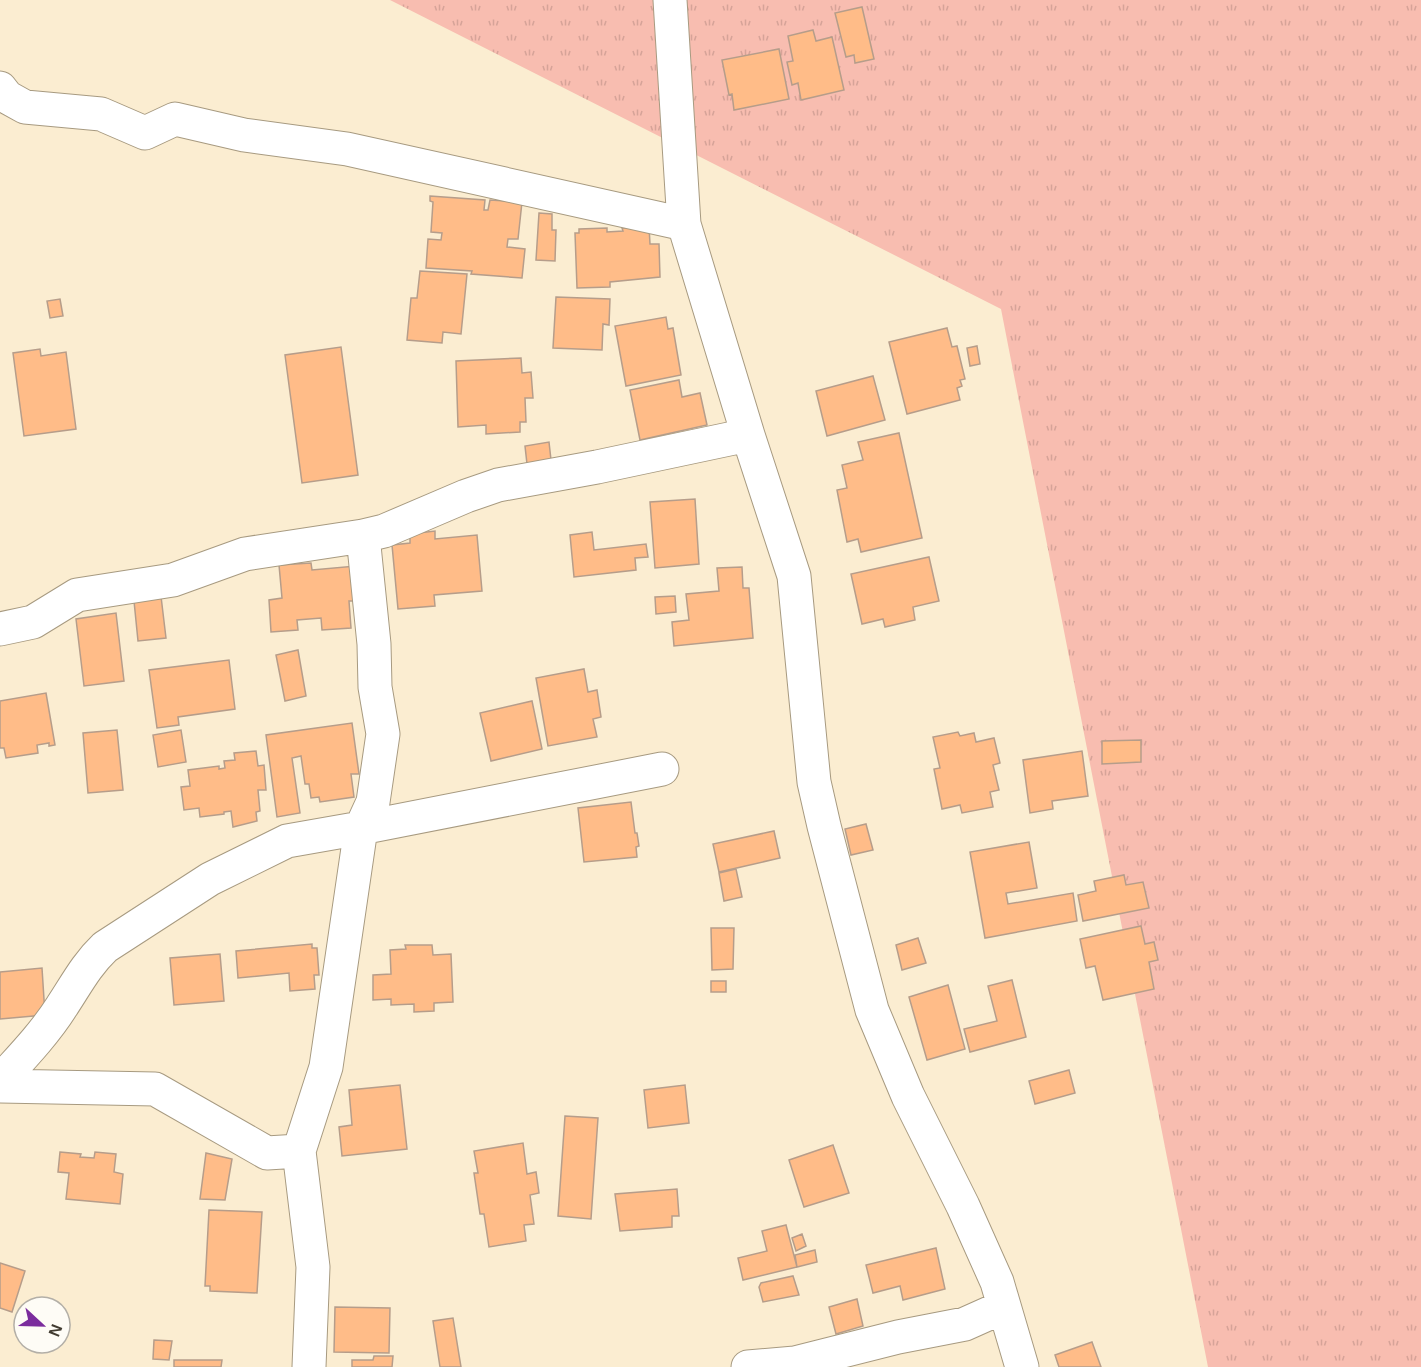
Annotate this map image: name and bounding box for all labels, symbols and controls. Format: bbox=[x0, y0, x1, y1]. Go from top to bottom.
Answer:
north arrow bbox=[12, 1295, 72, 1355]
text: N bbox=[45, 1322, 65, 1339]

